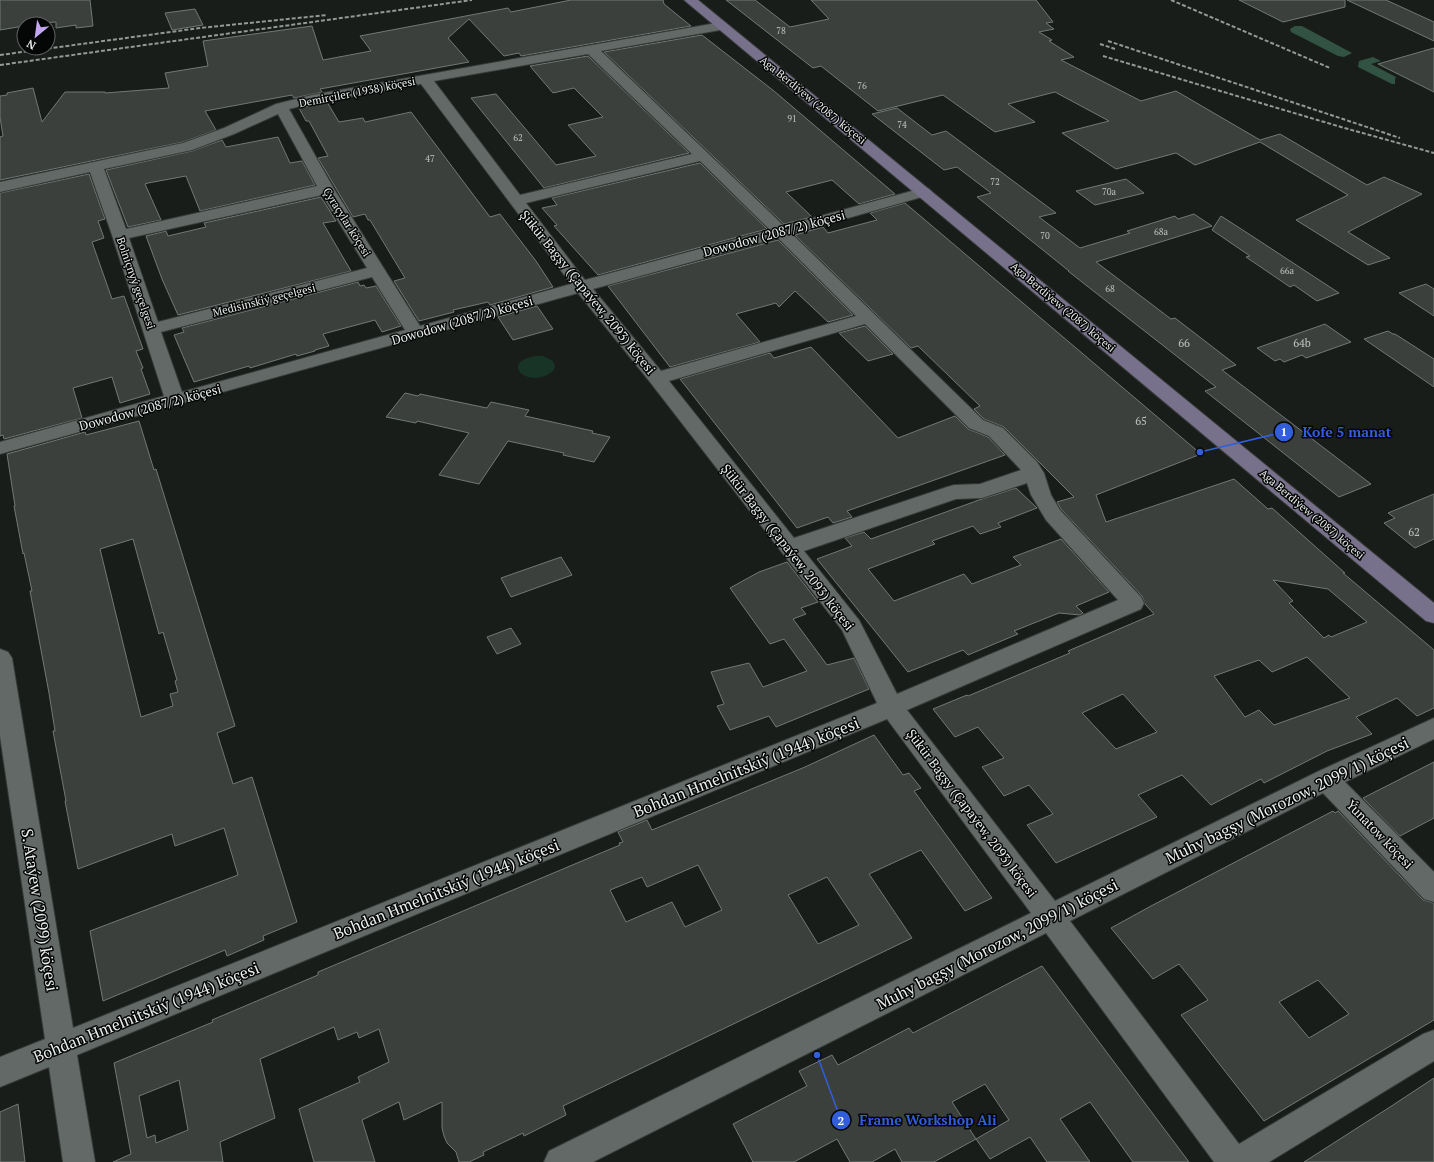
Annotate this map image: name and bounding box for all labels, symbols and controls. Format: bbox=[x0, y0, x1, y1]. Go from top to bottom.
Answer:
north arrow bbox=[16, 16, 56, 56]
house number: 78 bbox=[776, 25, 786, 37]
text: N bbox=[24, 36, 38, 53]
street label: Aga Berdiýew (2087) köçesi bbox=[757, 53, 869, 147]
street label: Demirçiler (1938) köçesi bbox=[298, 74, 416, 110]
house number: 76 bbox=[857, 80, 867, 92]
house number: 91 bbox=[787, 113, 797, 125]
house number: 74 bbox=[897, 119, 907, 131]
house number: 62 bbox=[513, 132, 523, 144]
house number: 47 bbox=[425, 153, 435, 165]
house number: 72 bbox=[990, 176, 1000, 188]
street label: Çyraçylar köçesi bbox=[320, 185, 374, 259]
house number: 70а bbox=[1102, 186, 1117, 198]
street label: Dowodow (2087/2) köçesi bbox=[701, 205, 847, 261]
street label: Şükür Bagşy (Çapaýew, 2093) köçesi bbox=[516, 206, 660, 378]
house number: 68a bbox=[1154, 226, 1169, 238]
house number: 70 bbox=[1040, 230, 1050, 242]
street label: Bolniçnyý geçelgesi bbox=[114, 235, 158, 331]
street label: Aga Berdiýew (2087) köçesi bbox=[1008, 259, 1118, 355]
house number: 66a bbox=[1280, 265, 1295, 277]
street label: Medisinskiý geçelgesi bbox=[211, 280, 317, 320]
house number: 68 bbox=[1105, 283, 1115, 295]
street label: Dowodow (2087/2) köçesi bbox=[389, 291, 535, 349]
house number: 66 bbox=[1178, 336, 1190, 350]
house number: 64b bbox=[1293, 336, 1311, 350]
street label: Dowodow (2087/2) köçesi bbox=[77, 379, 223, 435]
house number: 65 bbox=[1135, 414, 1147, 428]
callout: Kofe 5 manat bbox=[1274, 419, 1399, 445]
text: Kofe 5 manat bbox=[1303, 422, 1392, 441]
text: 1 bbox=[1281, 424, 1287, 439]
street label: Şükür Bagşy (Çapaýew, 2093) köçesi bbox=[717, 460, 859, 634]
street label: Aga Berdiýew (2087) köçesi bbox=[1257, 466, 1367, 562]
house number: 62 bbox=[1408, 525, 1420, 539]
street label: Bohdan Hmelnitskiý (1944) köçesi bbox=[630, 711, 862, 822]
street label: Şükür Bagşy (Çapaýew, 2093) köçesi bbox=[903, 725, 1041, 901]
street label: Muhy bagşy (Morozow, 2099/1) köçesi bbox=[1162, 731, 1413, 869]
street label: Ýunatow köçesi bbox=[1343, 796, 1418, 872]
street label: S. Ataýew (2099) köçesi bbox=[16, 827, 64, 993]
street label: Bohdan Hmelnitskiý (1944) köçesi bbox=[330, 833, 562, 944]
street label: Muhy bagşy (Morozow, 2099/1) köçesi bbox=[872, 873, 1122, 1015]
street label: Bohdan Hmelnitskiý (1944) köçesi bbox=[30, 956, 262, 1067]
callout: Frame Workshop Ali bbox=[831, 1107, 1004, 1133]
text: Frame Workshop Ali bbox=[859, 1110, 997, 1129]
text: 2 bbox=[838, 1113, 845, 1128]

